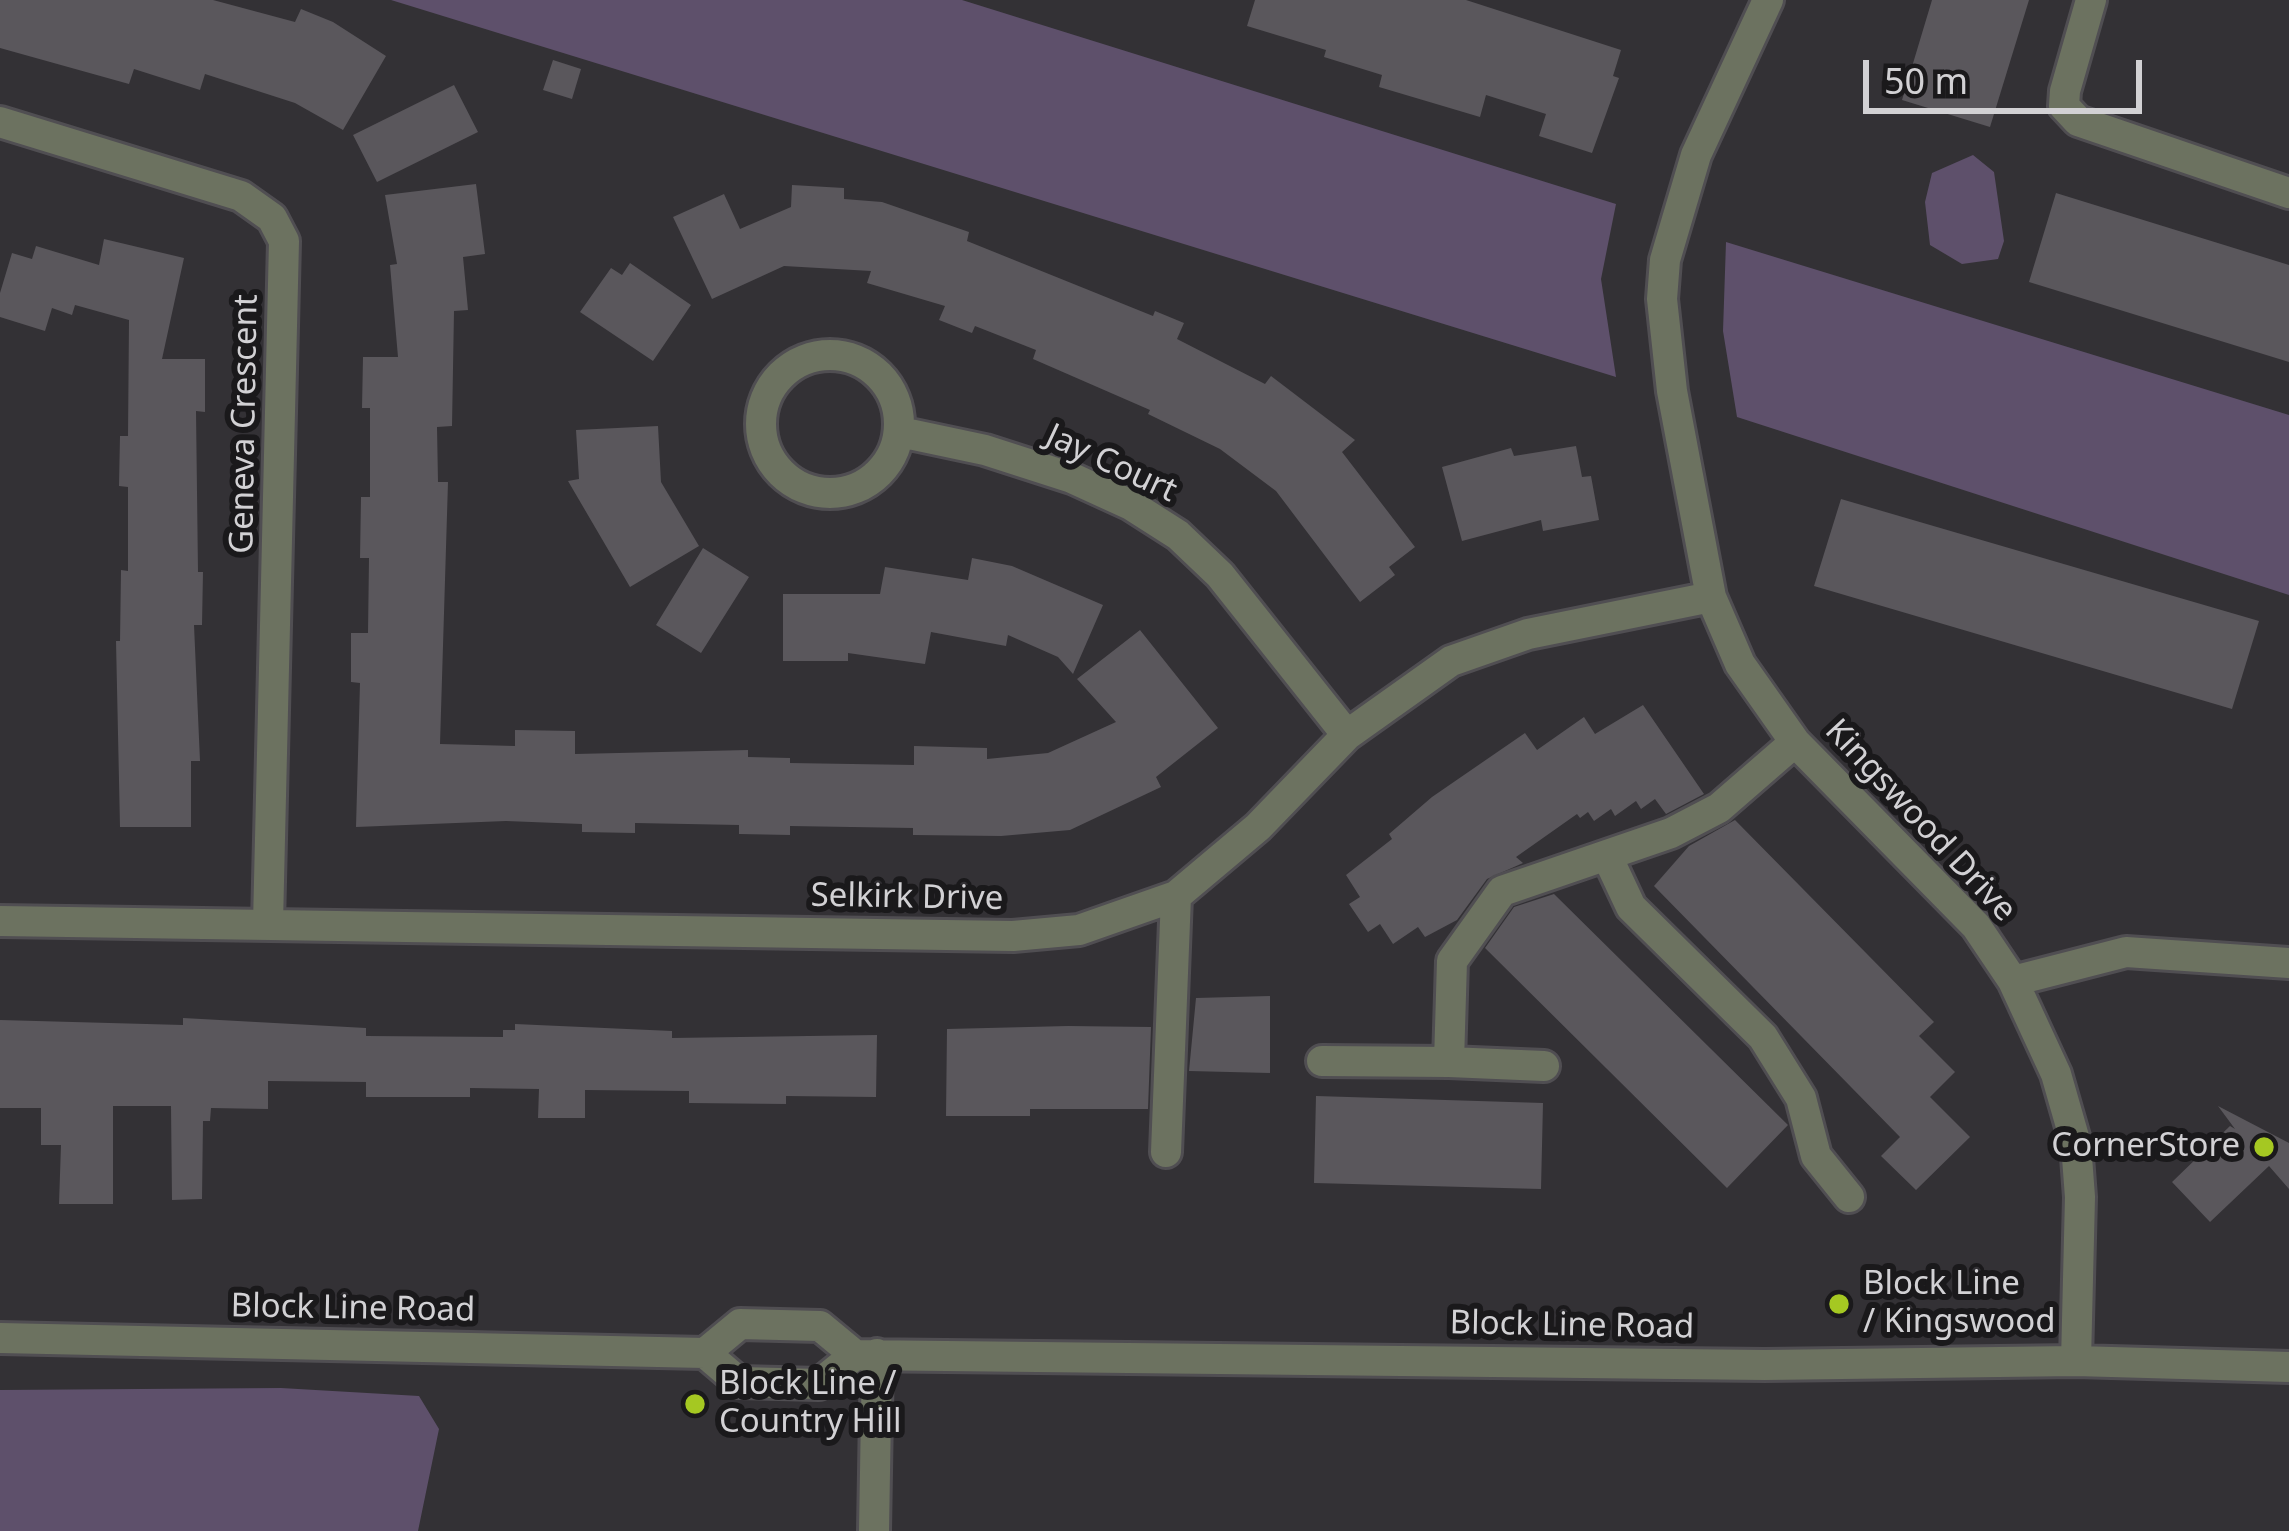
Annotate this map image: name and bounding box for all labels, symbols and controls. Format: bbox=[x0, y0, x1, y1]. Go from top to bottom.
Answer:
scale bar bbox=[1869, 36, 2148, 110]
text: 50 m bbox=[1884, 56, 1968, 105]
street label: Geneva Crescent bbox=[223, 294, 267, 554]
street label: Jay Court bbox=[1039, 417, 1183, 511]
street label: Kingswood Drive bbox=[1816, 712, 2024, 930]
street label: Selkirk Drive bbox=[810, 877, 1004, 919]
place label: CornerStore bbox=[2051, 1127, 2240, 1167]
marker: CornerStore bbox=[2251, 1134, 2277, 1160]
place label: Block Line / Kingswood bbox=[1863, 1265, 2055, 1343]
street label: Block Line Road bbox=[230, 1287, 476, 1331]
marker: Block Line / Kingswood bbox=[1826, 1291, 1852, 1317]
street label: Block Line Road bbox=[1449, 1304, 1695, 1348]
place label: Block Line / Country Hill bbox=[719, 1365, 902, 1443]
marker: Block Line / Country Hill bbox=[682, 1391, 708, 1417]

